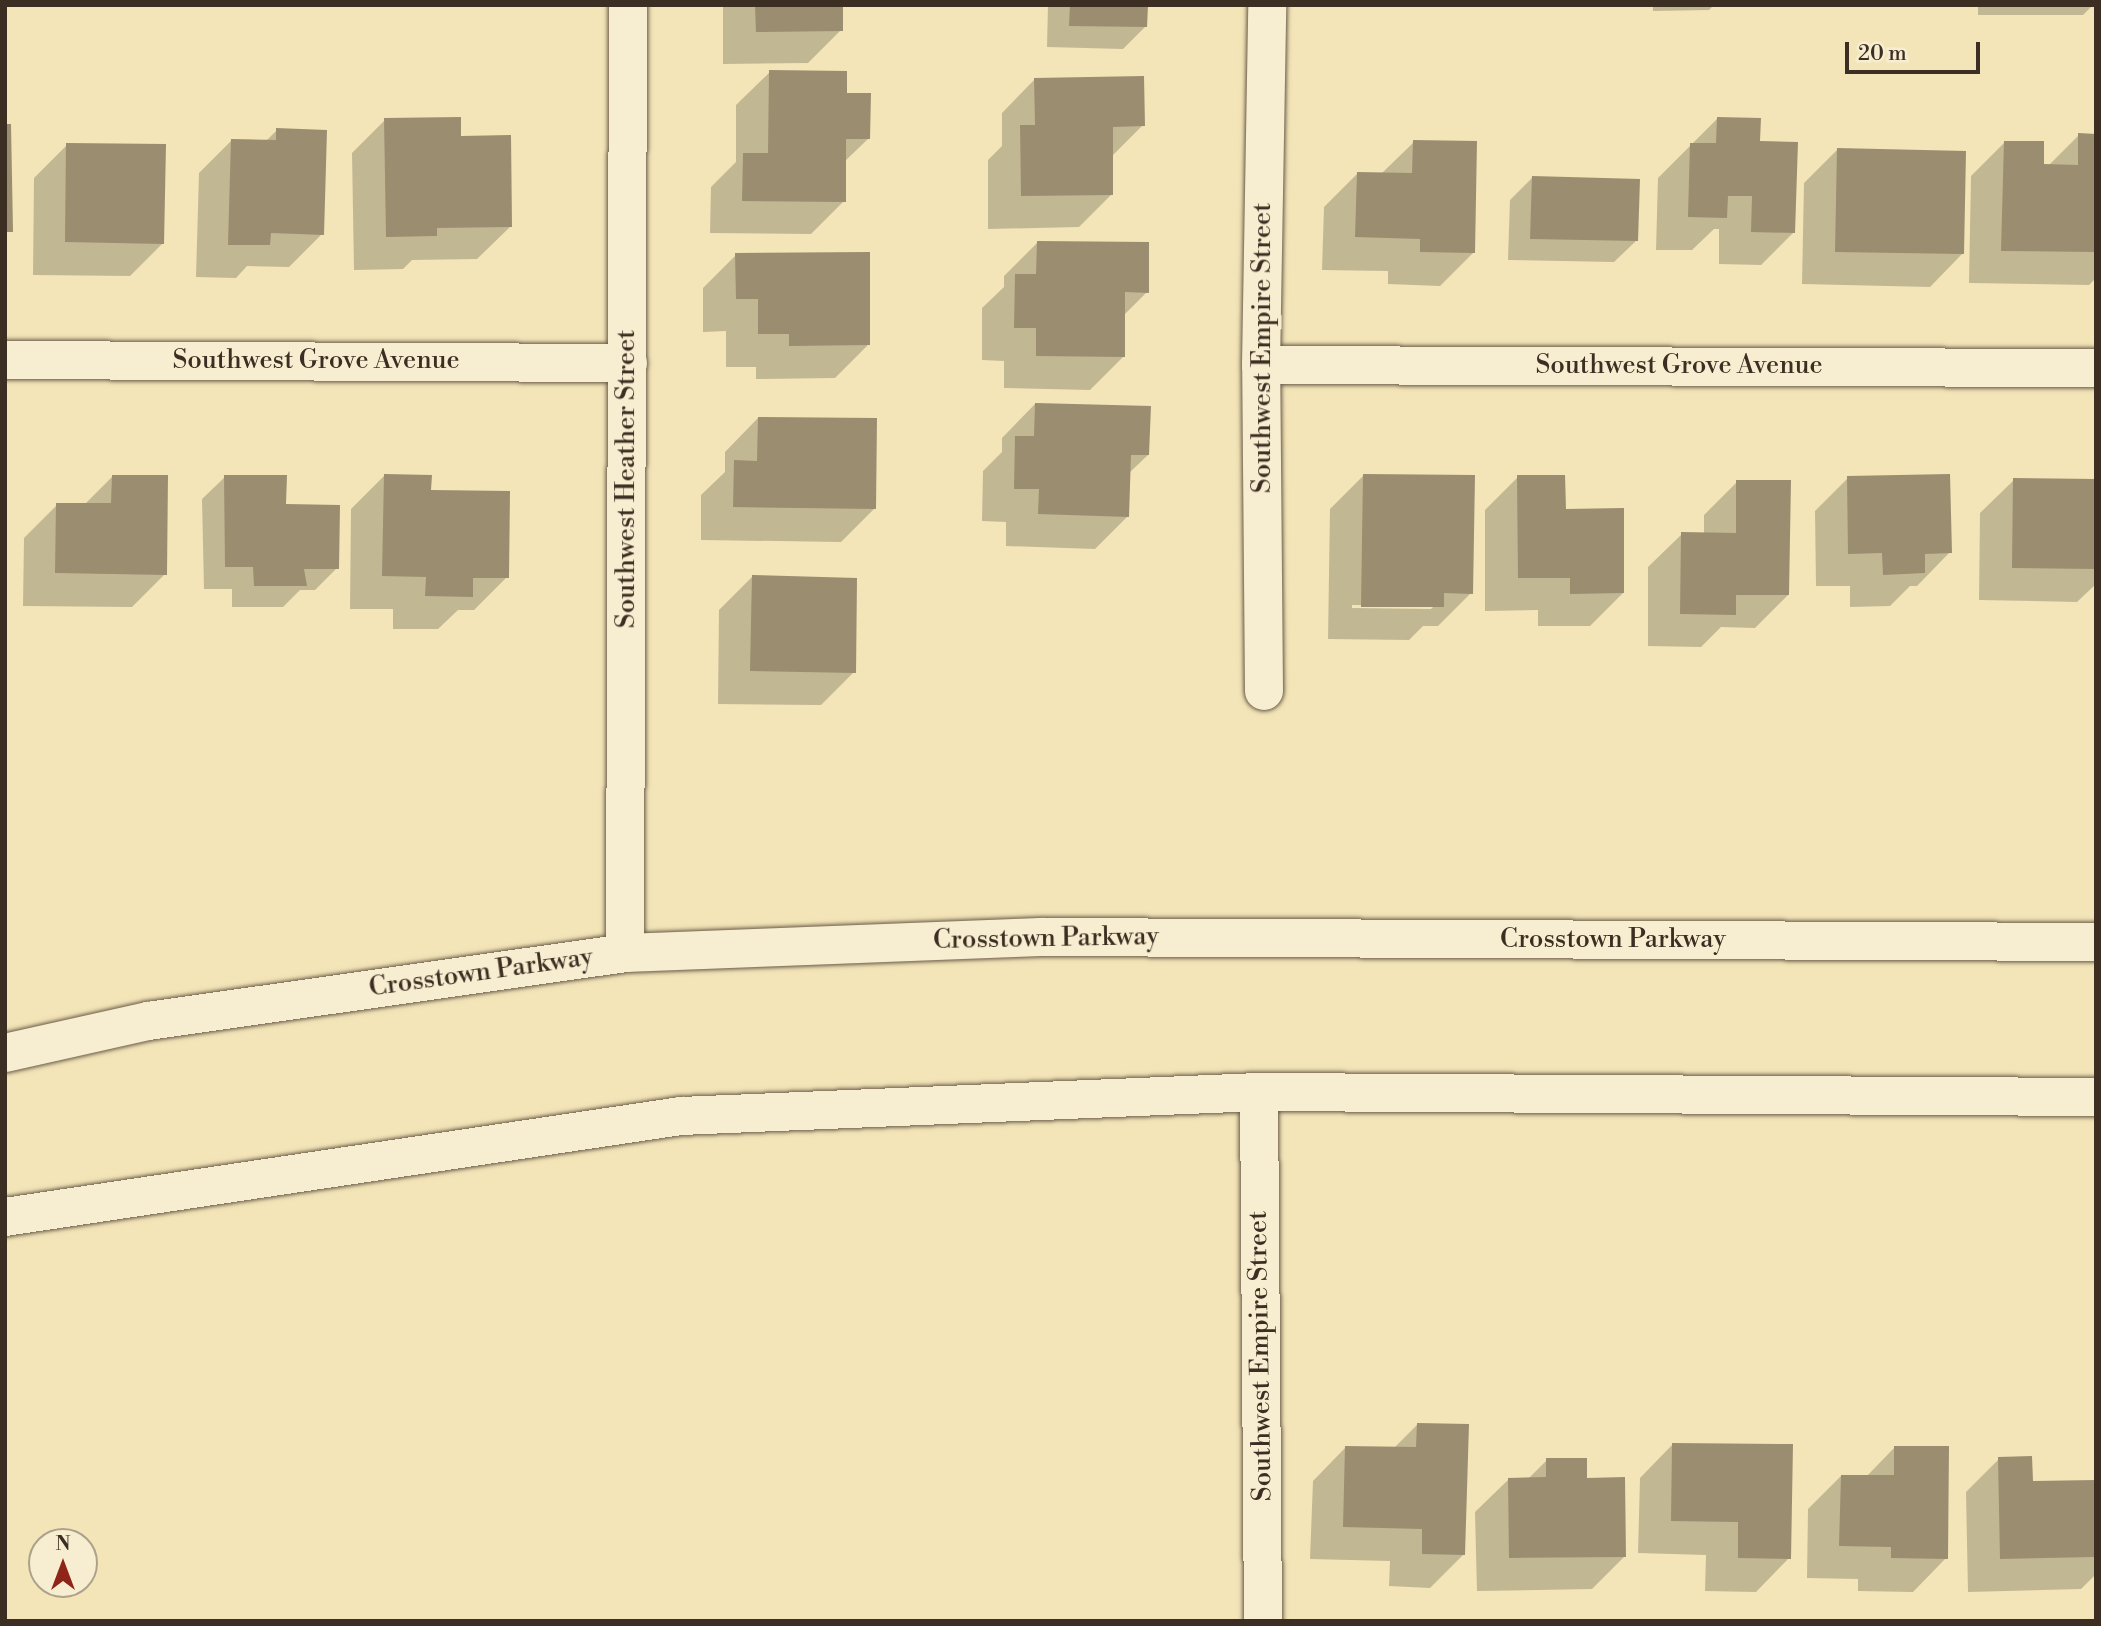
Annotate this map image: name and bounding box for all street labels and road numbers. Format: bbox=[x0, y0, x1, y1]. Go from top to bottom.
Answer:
street label: Southwest Empire Street bbox=[1247, 203, 1279, 493]
street label: Southwest Heather Street bbox=[611, 330, 643, 628]
street label: Southwest Grove Avenue bbox=[172, 345, 460, 377]
street label: Southwest Grove Avenue bbox=[1535, 350, 1823, 382]
street label: Crosstown Parkway bbox=[933, 921, 1159, 957]
street label: Crosstown Parkway bbox=[1500, 924, 1726, 956]
street label: Crosstown Parkway bbox=[367, 942, 595, 1004]
street label: Southwest Empire Street bbox=[1243, 1210, 1279, 1502]

